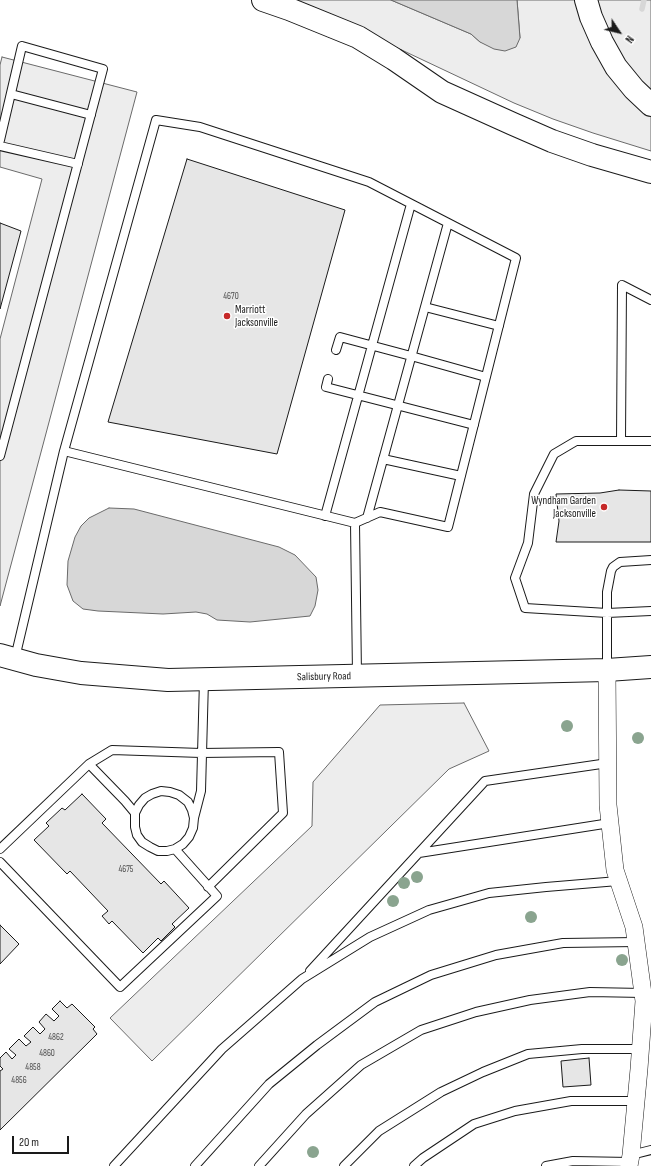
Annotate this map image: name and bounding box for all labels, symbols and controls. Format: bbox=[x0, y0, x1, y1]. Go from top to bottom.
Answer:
north arrow bbox=[599, 12, 639, 52]
text: N bbox=[622, 33, 636, 45]
house number: 4670 bbox=[223, 292, 239, 302]
place label: Marriott Jacksonville bbox=[235, 303, 278, 329]
marker: Marriott Jacksonville bbox=[222, 311, 232, 321]
place label: Wyndham Garden Jacksonville bbox=[531, 494, 596, 520]
marker: Wyndham Garden Jacksonville bbox=[599, 502, 609, 512]
street label: Salisbury Road bbox=[297, 670, 351, 684]
house number: 4675 bbox=[119, 865, 133, 875]
house number: 4862 bbox=[48, 1033, 64, 1043]
house number: 4860 bbox=[39, 1049, 55, 1059]
house number: 4858 bbox=[25, 1063, 41, 1073]
house number: 4856 bbox=[11, 1076, 27, 1086]
scale bar bbox=[14, 1128, 71, 1154]
text: 20 m bbox=[19, 1135, 39, 1150]

